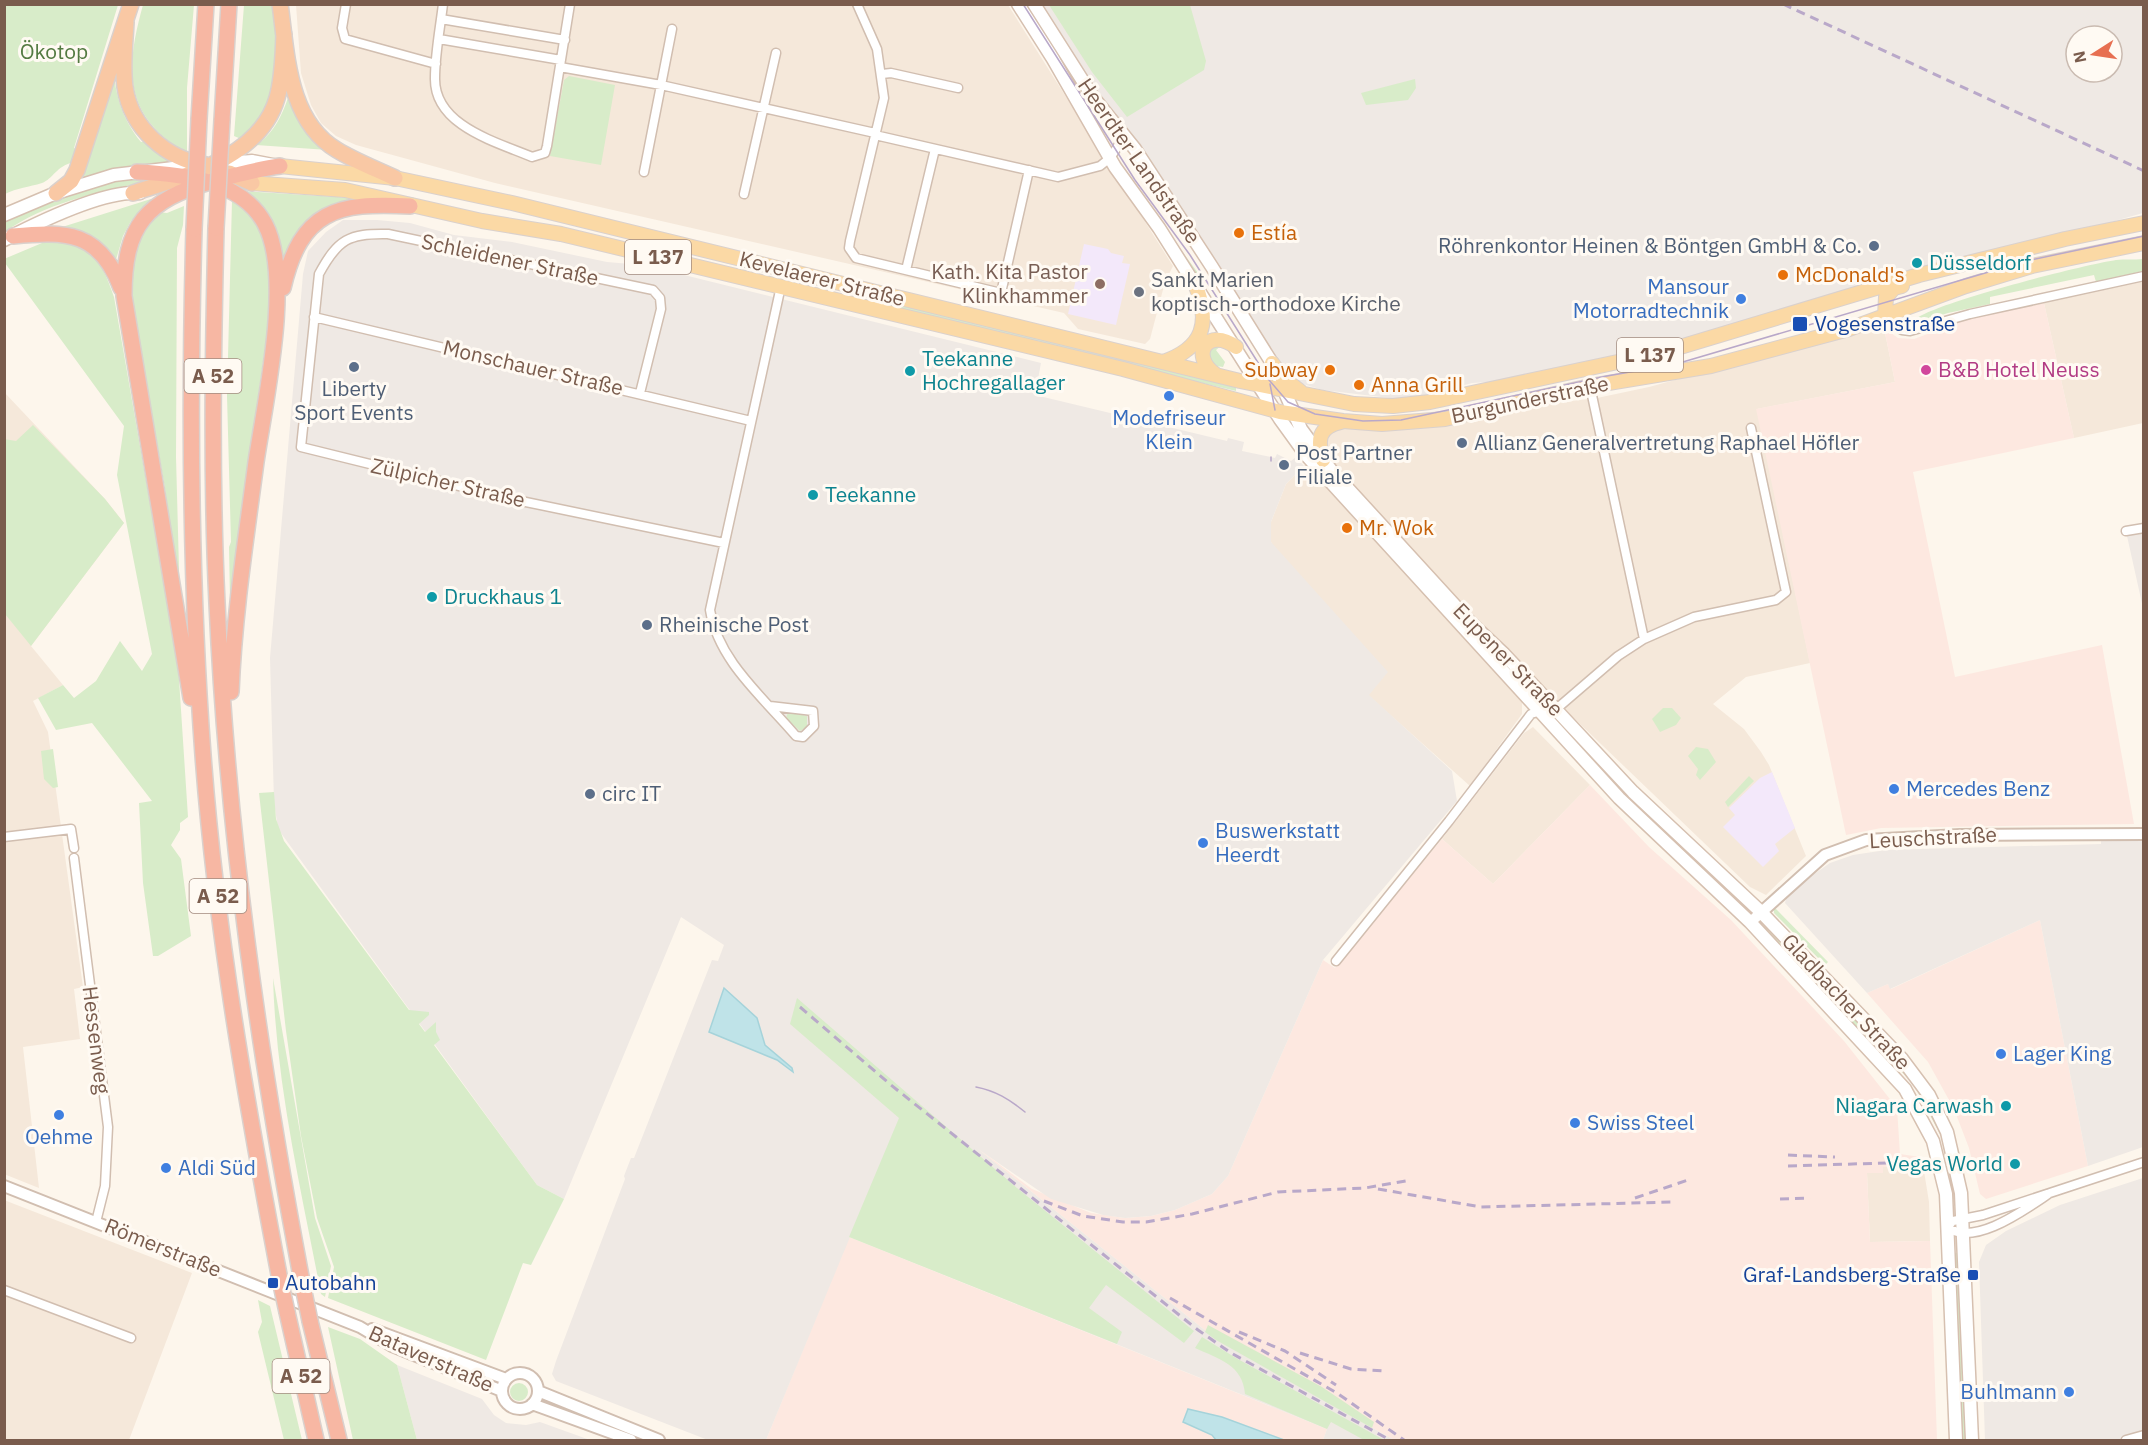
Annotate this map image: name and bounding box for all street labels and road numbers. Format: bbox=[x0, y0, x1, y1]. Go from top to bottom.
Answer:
street label: Heerdter Landstraße bbox=[1072, 72, 1208, 249]
street label: Schleidener Straße bbox=[419, 227, 601, 291]
road number: L 137 bbox=[625, 240, 691, 274]
street label: Kevelaerer Straße bbox=[737, 244, 908, 312]
street label: Monschauer Straße bbox=[440, 333, 626, 401]
road number: L 137 bbox=[1617, 338, 1683, 372]
road number: A 52 bbox=[184, 359, 242, 393]
street label: Burgunderstraße bbox=[1448, 369, 1611, 429]
street label: Zülpicher Straße bbox=[368, 451, 528, 513]
street label: Eupener Straße bbox=[1447, 597, 1570, 722]
street label: Leuschstraße bbox=[1868, 820, 1997, 854]
road number: A 52 bbox=[190, 879, 246, 913]
street label: Gladbacher Straße bbox=[1776, 927, 1917, 1076]
street label: Hessenweg bbox=[76, 984, 118, 1096]
street label: Römerstraße bbox=[101, 1211, 226, 1283]
street label: Bataverstraße bbox=[364, 1318, 498, 1398]
road number: A 52 bbox=[272, 1359, 330, 1393]

